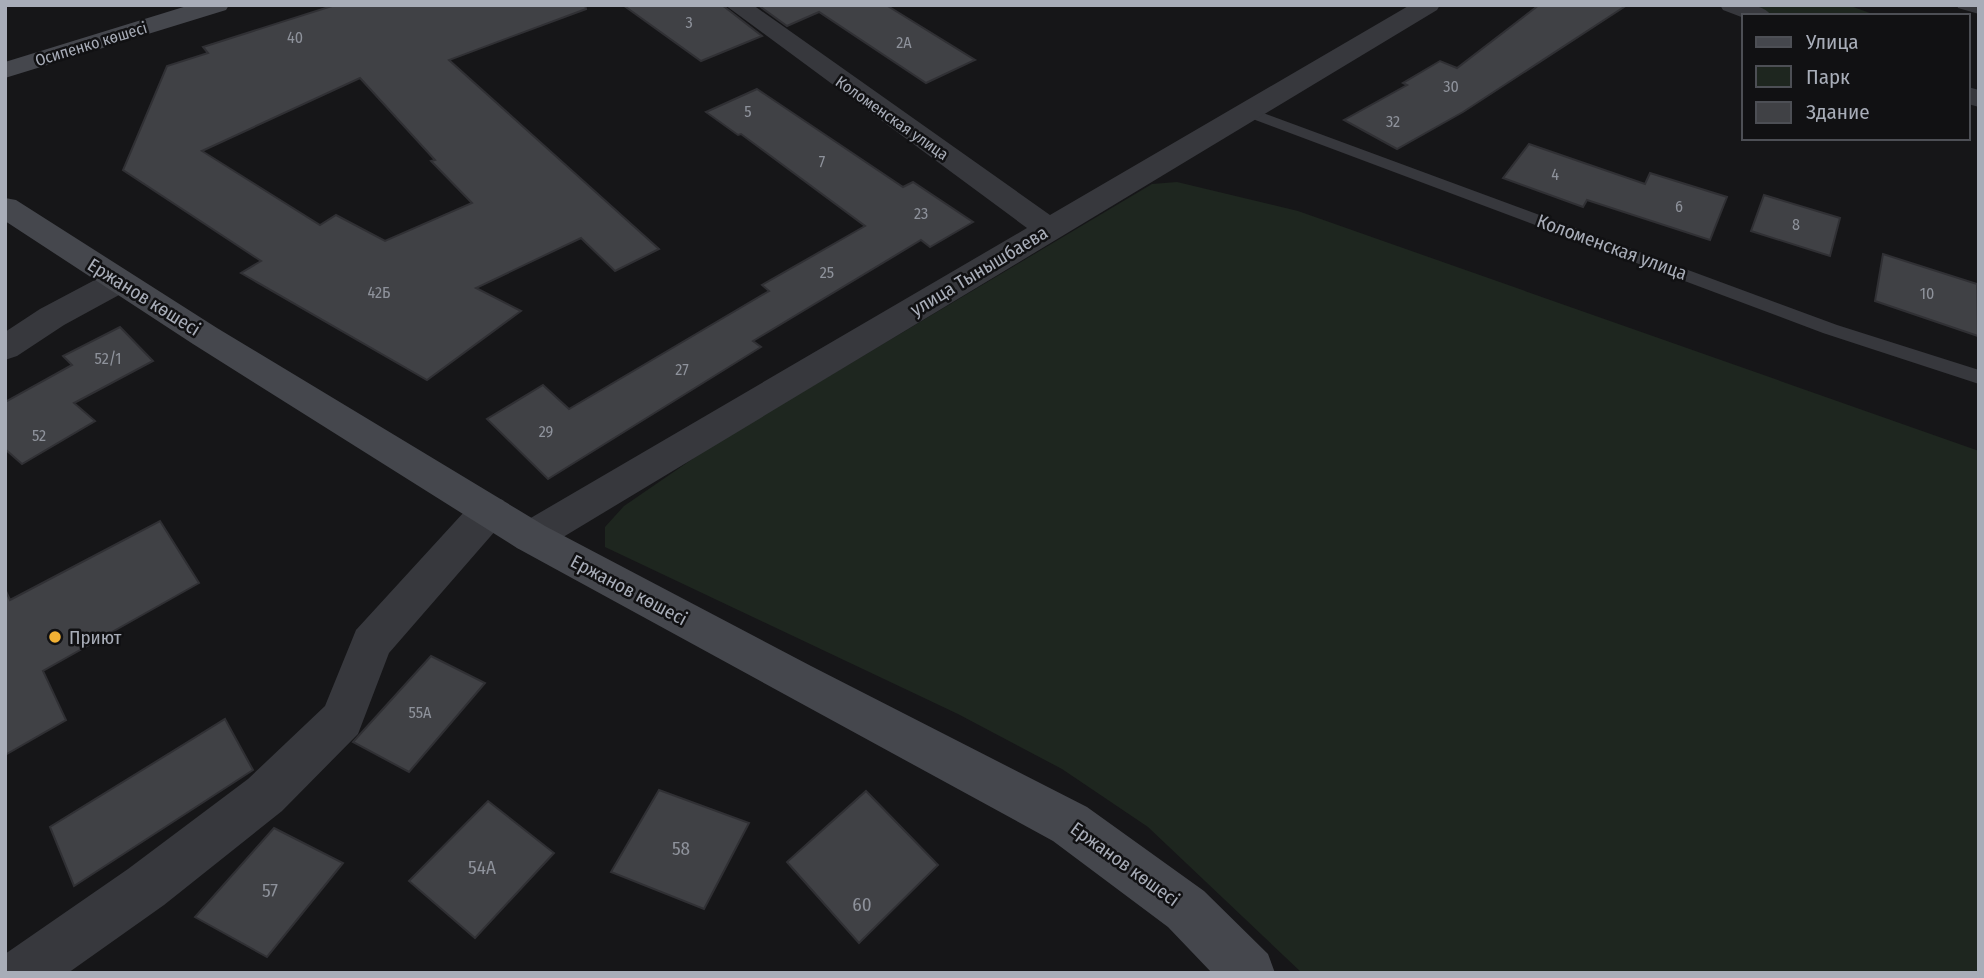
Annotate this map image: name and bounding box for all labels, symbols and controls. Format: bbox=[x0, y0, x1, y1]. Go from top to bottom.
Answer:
house number: 3 bbox=[685, 13, 693, 32]
legend bbox=[1742, 14, 1970, 140]
street label: Осипенко көшесі bbox=[33, 18, 149, 70]
house number: 40 bbox=[287, 28, 303, 47]
text: Улица bbox=[1805, 29, 1859, 55]
house number: 2А bbox=[896, 33, 912, 52]
text: Парк bbox=[1806, 64, 1850, 90]
street label: Коломенская улица bbox=[832, 72, 952, 164]
house number: 30 bbox=[1443, 77, 1459, 96]
text: Здание bbox=[1806, 99, 1870, 125]
house number: 5 bbox=[744, 102, 752, 121]
house number: 32 bbox=[1386, 112, 1400, 131]
house number: 7 bbox=[819, 152, 826, 171]
house number: 4 bbox=[1551, 165, 1559, 184]
house number: 6 bbox=[1675, 197, 1683, 216]
house number: 23 bbox=[914, 204, 928, 223]
street label: Коломенская улица bbox=[1534, 209, 1690, 285]
house number: 8 bbox=[1792, 215, 1800, 234]
street label: улица Тынышбаева bbox=[906, 221, 1052, 321]
street label: Ержанов көшесі bbox=[83, 253, 205, 341]
house number: 25 bbox=[820, 263, 834, 282]
house number: 42Б bbox=[368, 283, 391, 302]
house number: 10 bbox=[1920, 284, 1934, 303]
house number: 52/1 bbox=[94, 349, 122, 368]
house number: 27 bbox=[675, 360, 689, 379]
house number: 29 bbox=[539, 422, 554, 441]
house number: 52 bbox=[32, 426, 46, 445]
street label: Ержанов көшесі bbox=[567, 550, 691, 630]
place label: Приют bbox=[69, 626, 122, 649]
marker: Приют bbox=[47, 629, 63, 645]
house number: 55А bbox=[408, 703, 432, 722]
street label: Ержанов көшесі bbox=[1066, 817, 1184, 911]
house number: 58 bbox=[672, 837, 690, 860]
house number: 54А bbox=[468, 856, 496, 879]
house number: 57 bbox=[262, 879, 278, 902]
house number: 60 bbox=[852, 893, 872, 916]

